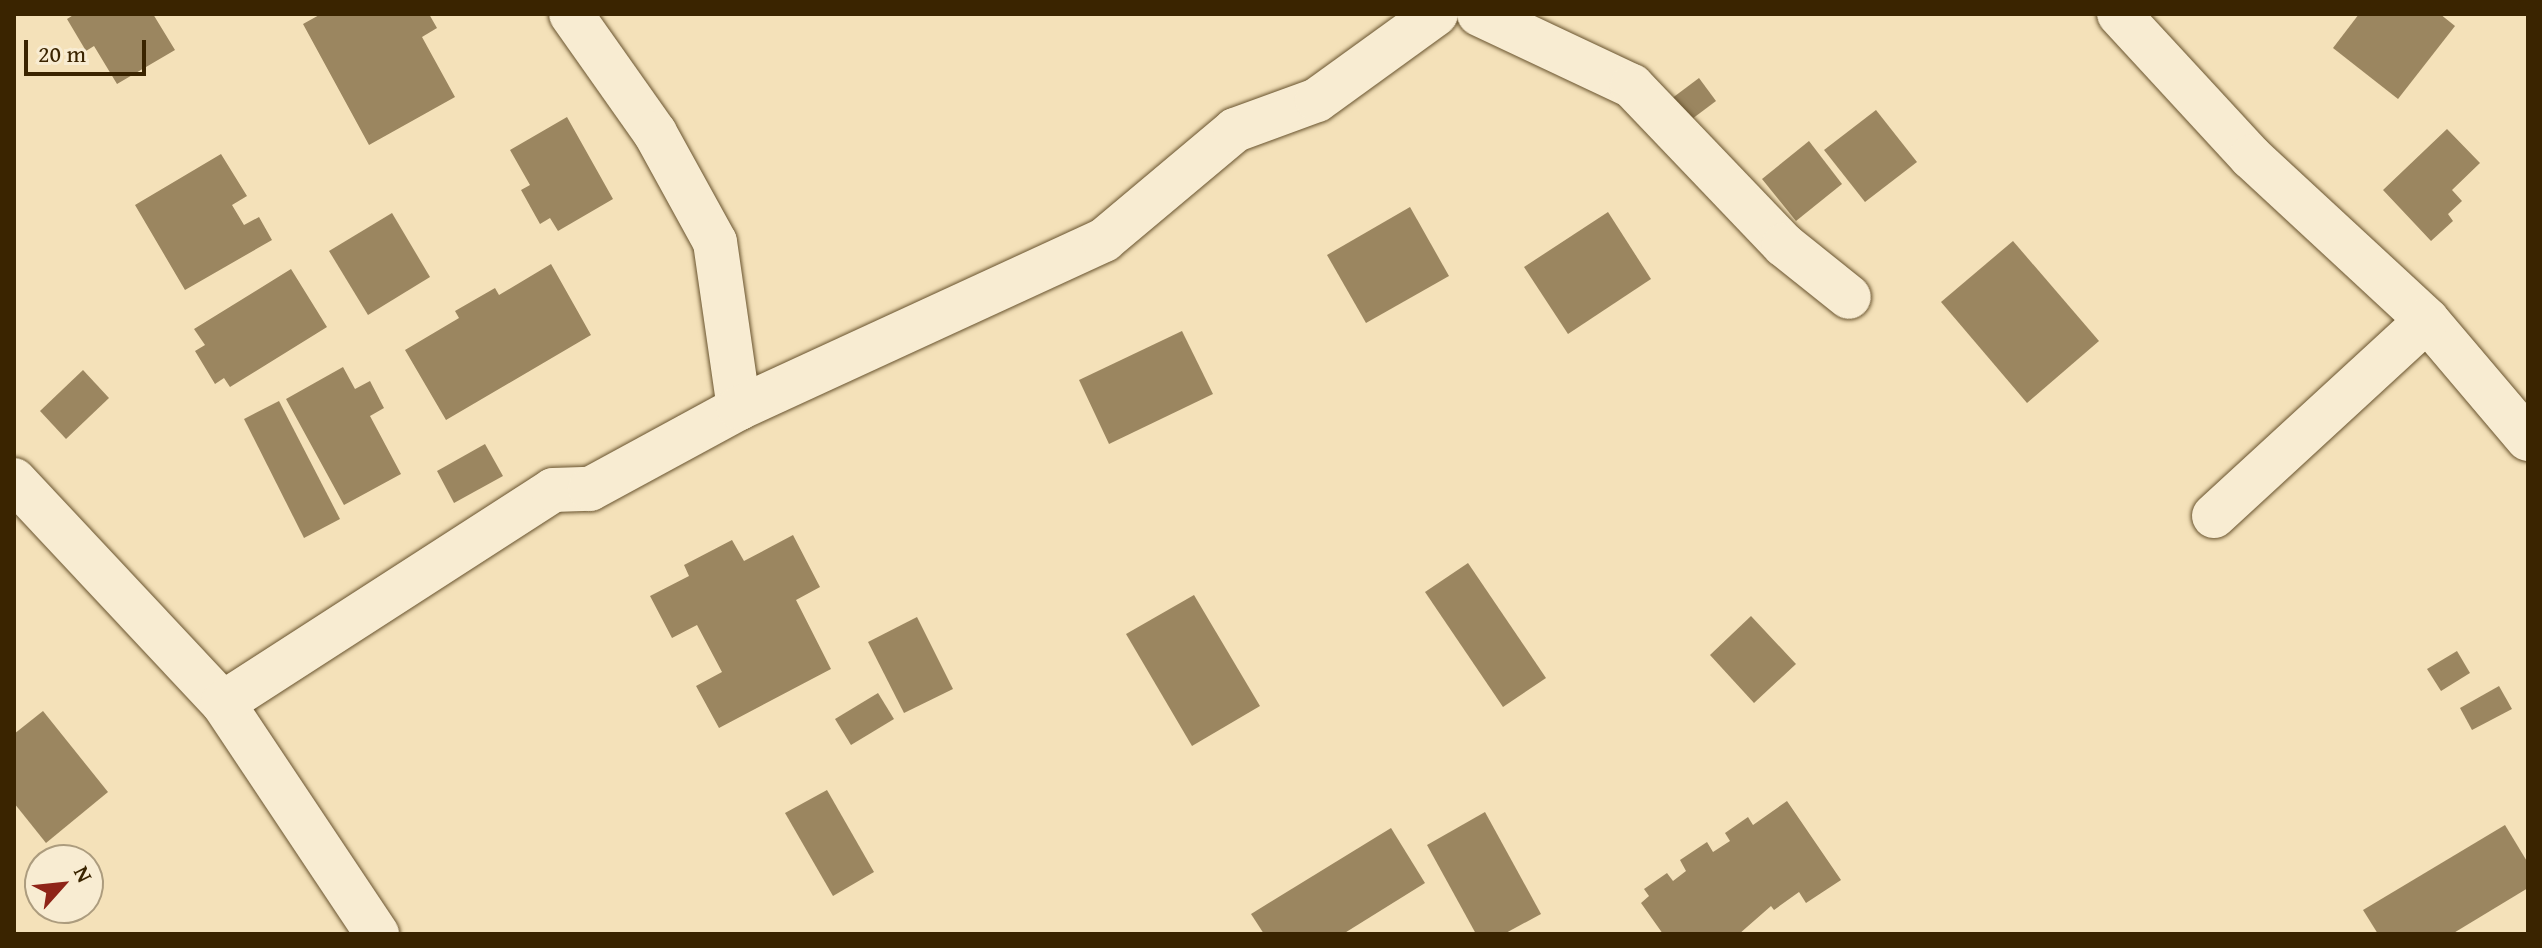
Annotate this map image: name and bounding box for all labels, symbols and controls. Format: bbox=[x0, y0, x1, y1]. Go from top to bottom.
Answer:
scale bar bbox=[28, 24, 150, 74]
text: 20 m bbox=[38, 36, 86, 71]
north arrow bbox=[24, 844, 104, 924]
text: N bbox=[66, 860, 101, 888]

